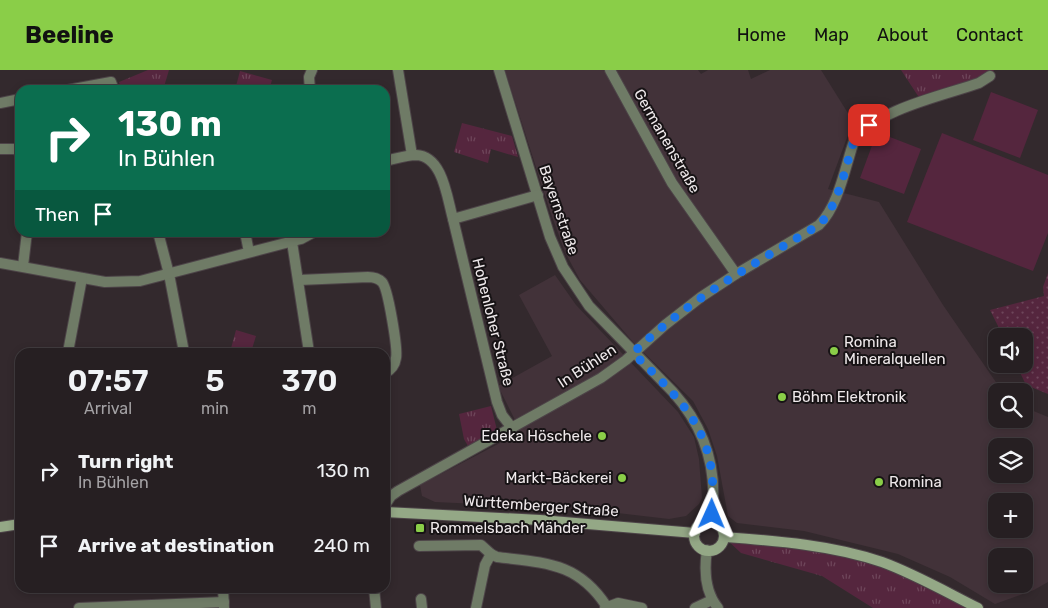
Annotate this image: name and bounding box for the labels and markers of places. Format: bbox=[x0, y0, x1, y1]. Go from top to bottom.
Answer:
pin bbox=[848, 104, 890, 146]
place label: Romina Mineralquellen bbox=[844, 333, 946, 368]
marker: Romina Mineralquellen bbox=[828, 345, 840, 357]
place label: Böhm Elektronik bbox=[792, 388, 906, 406]
marker: Böhm Elektronik bbox=[776, 391, 788, 403]
place label: Edeka Höschele bbox=[481, 427, 592, 445]
marker: Edeka Höschele bbox=[596, 430, 608, 442]
place label: Markt-Bäckerei bbox=[506, 469, 612, 487]
marker: Markt-Bäckerei bbox=[616, 472, 628, 484]
place label: Romina bbox=[889, 473, 942, 491]
marker: Romina bbox=[873, 476, 885, 488]
place label: Rommelsbach Mähder bbox=[430, 519, 586, 537]
marker: Rommelsbach Mähder bbox=[414, 522, 426, 534]

